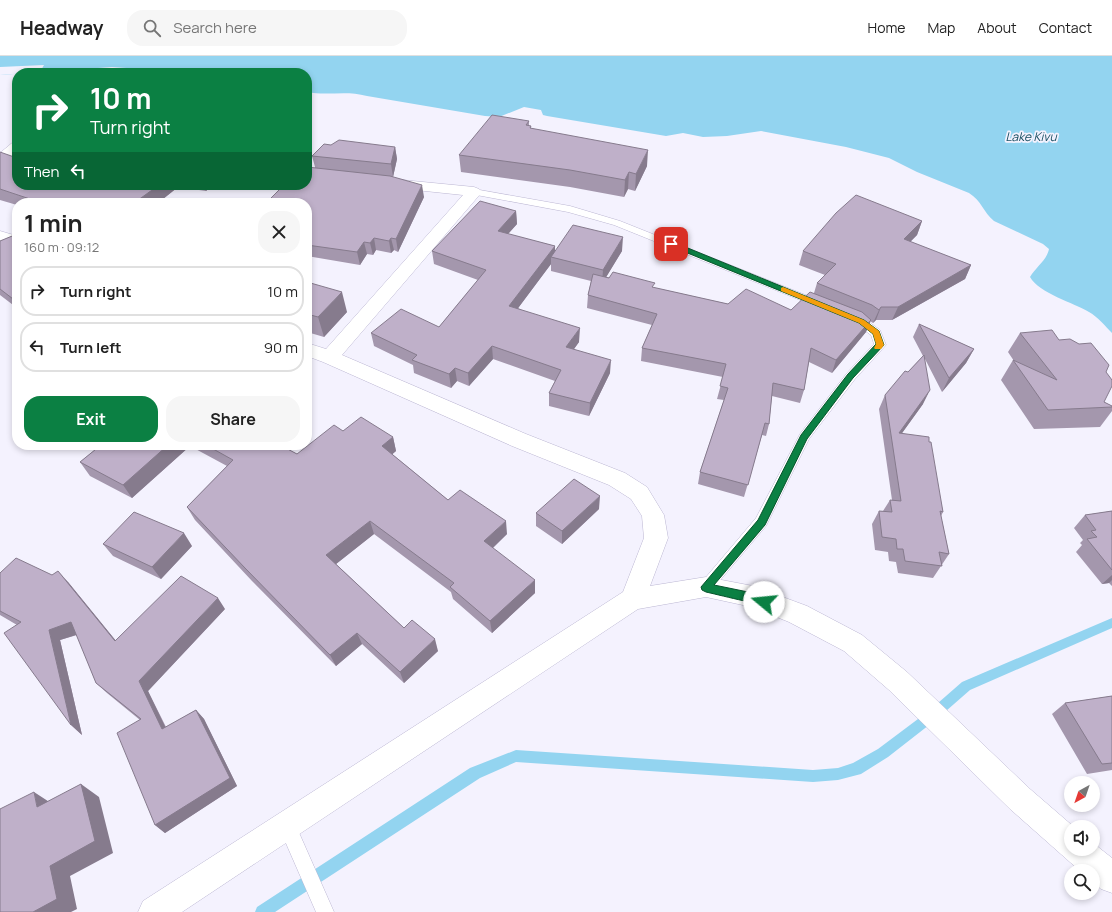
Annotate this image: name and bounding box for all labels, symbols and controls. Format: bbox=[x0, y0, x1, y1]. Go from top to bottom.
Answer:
search box bbox=[127, 10, 407, 46]
text: Headway bbox=[20, 15, 103, 41]
icon: search bbox=[141, 17, 163, 39]
text: Search here bbox=[173, 17, 257, 38]
text: Home bbox=[868, 18, 905, 37]
text: Map bbox=[927, 18, 955, 37]
text: About bbox=[977, 18, 1017, 37]
text: Contact bbox=[1039, 18, 1092, 37]
text: 10 m bbox=[90, 79, 151, 117]
icon: right bbox=[24, 84, 76, 136]
text: Turn right bbox=[90, 115, 171, 139]
water label: Lake Kivu bbox=[1005, 128, 1057, 145]
icon: left bbox=[67, 160, 89, 182]
text: Then bbox=[24, 161, 59, 182]
text: 1 min bbox=[24, 206, 83, 239]
button: close bbox=[258, 211, 300, 253]
pin bbox=[654, 227, 688, 261]
icon: arrive bbox=[660, 233, 682, 255]
text: 160 m · 09:12 bbox=[24, 238, 99, 256]
icon: right bbox=[26, 280, 48, 302]
text: Turn right bbox=[60, 281, 131, 302]
text: 10 m bbox=[267, 281, 298, 302]
icon: left bbox=[26, 336, 48, 358]
text: Turn left bbox=[60, 337, 122, 358]
text: 90 m bbox=[264, 337, 298, 358]
button: Exit bbox=[24, 396, 158, 442]
button: Share bbox=[166, 396, 300, 442]
position arrow bbox=[743, 581, 785, 623]
north arrow bbox=[1064, 776, 1100, 812]
map controls bbox=[1064, 776, 1100, 900]
button: sound bbox=[1064, 820, 1100, 856]
button: search bbox=[1064, 864, 1100, 900]

